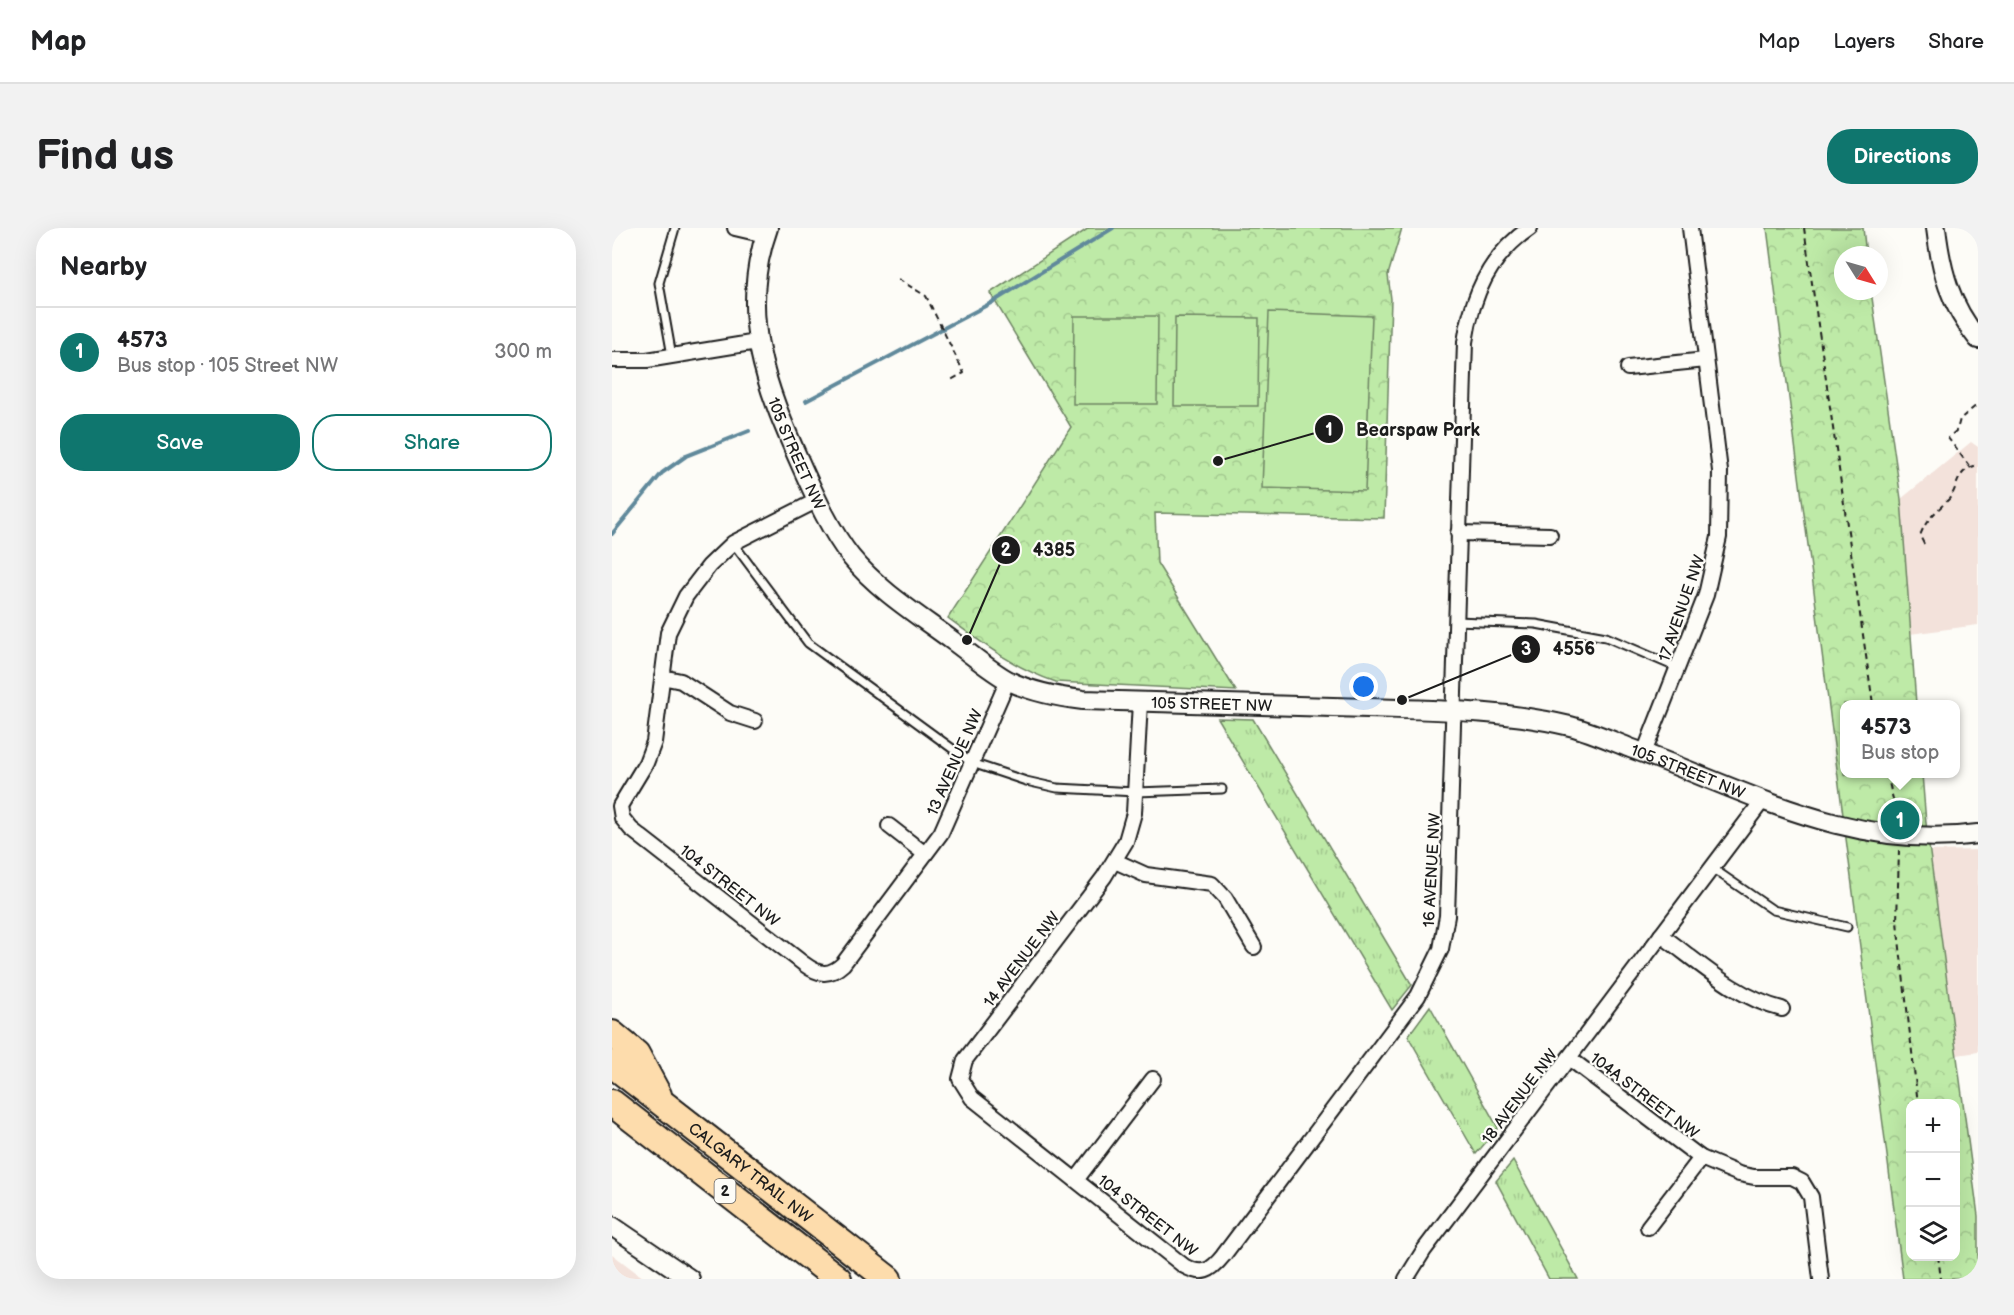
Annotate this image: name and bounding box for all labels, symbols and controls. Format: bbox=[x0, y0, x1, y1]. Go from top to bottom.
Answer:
text: Map bbox=[30, 25, 86, 58]
text: Map bbox=[1758, 29, 1800, 54]
text: Layers bbox=[1833, 29, 1895, 54]
text: Share bbox=[1928, 29, 1984, 54]
button: Directions bbox=[1827, 129, 1978, 184]
text: Find us bbox=[36, 131, 174, 182]
north arrow bbox=[1834, 246, 1888, 300]
text: Nearby bbox=[60, 252, 147, 283]
text: 4573 bbox=[117, 327, 168, 354]
text: 1 bbox=[75, 340, 84, 364]
text: 300 m bbox=[494, 340, 552, 364]
text: Bus stop · 105 Street NW bbox=[117, 354, 338, 378]
street label: 105 STREET NW bbox=[763, 395, 829, 514]
callout: Bearspaw Park bbox=[1314, 411, 1493, 447]
button: Save bbox=[60, 414, 300, 471]
button: Share bbox=[312, 414, 552, 471]
text: 1 bbox=[1325, 420, 1333, 441]
text: Bearspaw Park bbox=[1356, 420, 1481, 441]
callout: 4385 bbox=[991, 532, 1087, 568]
text: 2 bbox=[1001, 540, 1012, 561]
text: 4385 bbox=[1033, 540, 1075, 561]
street label: 17 AVENUE NW bbox=[1655, 552, 1710, 664]
callout: 4556 bbox=[1511, 631, 1607, 667]
text: 3 bbox=[1521, 639, 1531, 660]
text: 4556 bbox=[1553, 639, 1595, 660]
your location bbox=[1349, 672, 1378, 701]
street label: 105 STREET NW bbox=[1151, 694, 1273, 716]
popup bbox=[1840, 700, 1960, 778]
street label: 13 AVENUE NW bbox=[923, 706, 988, 819]
text: 4573 bbox=[1861, 714, 1911, 741]
street label: 105 STREET NW bbox=[1628, 741, 1748, 804]
text: Bus stop bbox=[1861, 741, 1939, 765]
pin: 1 bbox=[1880, 798, 1920, 842]
street label: 16 AVENUE NW bbox=[1420, 812, 1445, 928]
street label: 104 STREET NW bbox=[675, 841, 783, 931]
street label: 14 AVENUE NW bbox=[980, 908, 1064, 1011]
street label: 18 AVENUE NW bbox=[1478, 1045, 1562, 1148]
street label: 104A STREET NW bbox=[1586, 1049, 1703, 1144]
map controls bbox=[1906, 1099, 1960, 1261]
button: + bbox=[1906, 1099, 1960, 1153]
street label: CALGARY TRAIL NW bbox=[684, 1119, 816, 1228]
button: − bbox=[1906, 1153, 1960, 1207]
street label: 104 STREET NW bbox=[1093, 1171, 1201, 1261]
road number: 2 bbox=[714, 1179, 736, 1203]
button: layers bbox=[1906, 1207, 1960, 1261]

